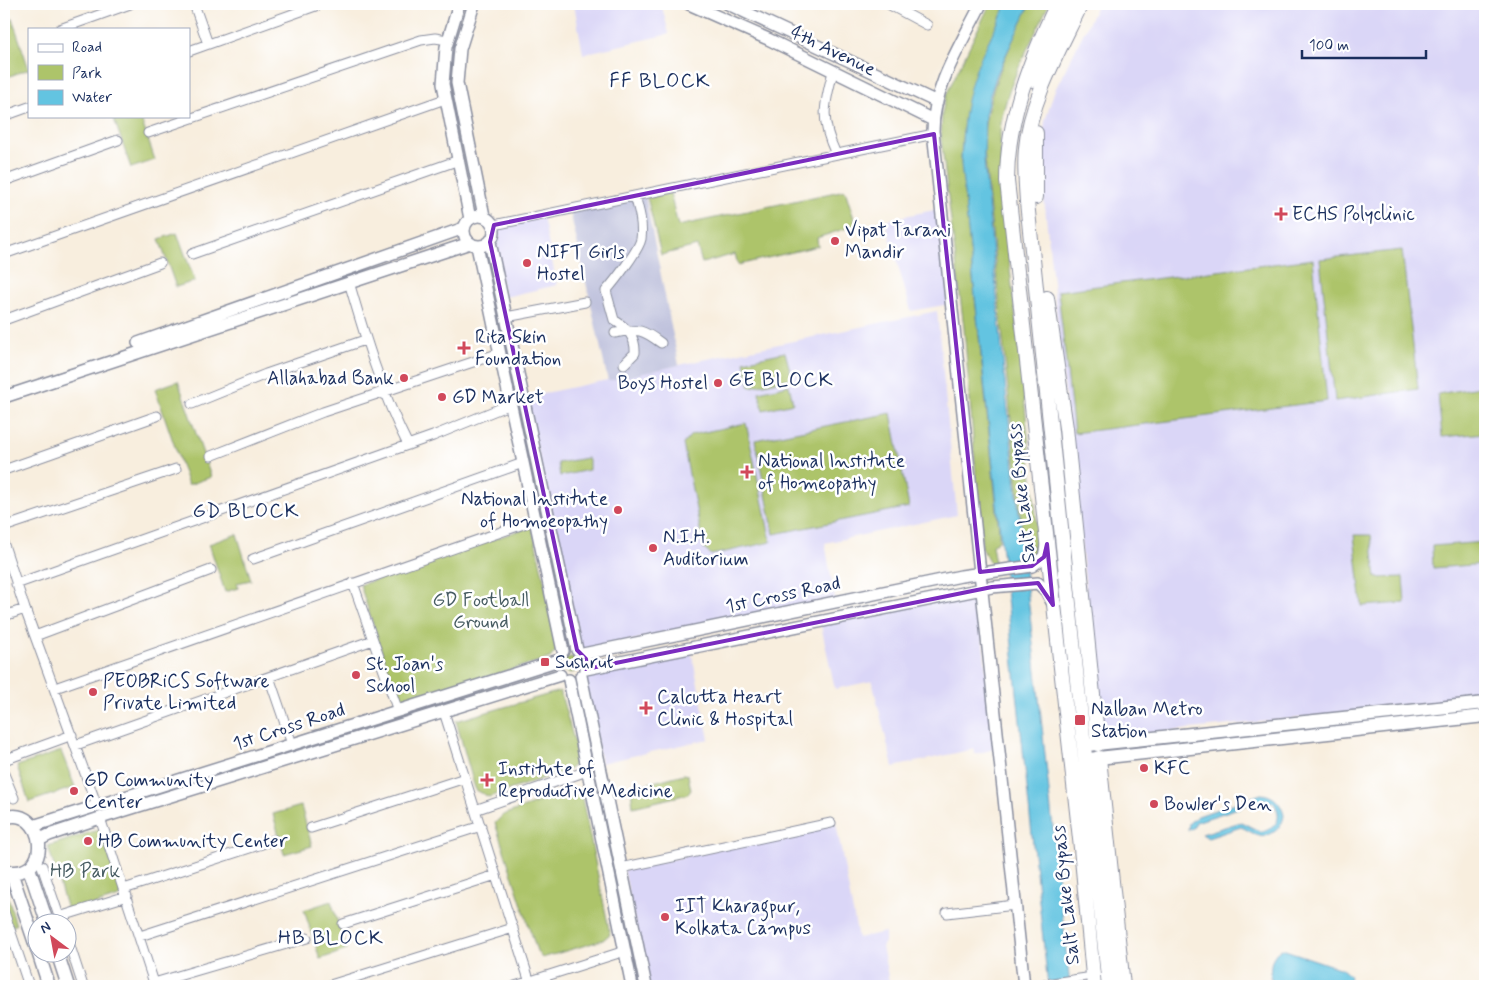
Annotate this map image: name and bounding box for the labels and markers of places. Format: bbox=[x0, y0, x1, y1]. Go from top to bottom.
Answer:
place label: ECHS Polyclinic bbox=[1292, 202, 1415, 227]
marker: ECHS Polyclinic bbox=[1274, 207, 1288, 221]
place label: Vipat Tarani Mandir bbox=[845, 218, 951, 265]
marker: Vipat Tarani Mandir bbox=[829, 235, 841, 247]
place label: NIFT Girls Hostel bbox=[537, 240, 626, 287]
marker: NIFT Girls Hostel bbox=[521, 257, 533, 269]
place label: Rita Skin Foundation bbox=[475, 325, 561, 372]
marker: Rita Skin Foundation bbox=[457, 341, 471, 355]
place label: Allahabad Bank bbox=[267, 366, 394, 391]
place label: Boys Hostel bbox=[618, 371, 708, 396]
marker: Allahabad Bank bbox=[398, 372, 410, 384]
marker: Boys Hostel bbox=[712, 377, 724, 389]
place label: GD Market bbox=[452, 385, 544, 410]
marker: GD Market bbox=[436, 391, 448, 403]
place label: National Institute of Homeopathy bbox=[758, 449, 905, 497]
marker: National Institute of Homeopathy bbox=[740, 465, 754, 479]
place label: National Institute of Homoeopathy bbox=[461, 487, 608, 535]
marker: National Institute of Homoeopathy bbox=[612, 504, 624, 516]
place label: N.I.H. Auditorium bbox=[663, 525, 749, 572]
marker: N.I.H. Auditorium bbox=[647, 542, 659, 554]
place label: Sushrut bbox=[555, 650, 614, 675]
place label: St. Joan's School bbox=[366, 652, 444, 699]
marker: Sushrut bbox=[539, 656, 551, 668]
place label: PEOBRiCS Software Private Limited bbox=[103, 669, 269, 716]
marker: St. Joan's School bbox=[350, 669, 362, 681]
place label: Calcutta Heart Clinic & Hospital bbox=[657, 685, 793, 732]
marker: PEOBRiCS Software Private Limited bbox=[87, 686, 99, 698]
place label: Nalban Metro Station bbox=[1091, 697, 1203, 744]
marker: Calcutta Heart Clinic & Hospital bbox=[639, 701, 653, 715]
marker: Nalban Metro Station bbox=[1073, 713, 1087, 727]
place label: KFC bbox=[1154, 756, 1190, 781]
place label: Institute of Reproductive Medicine bbox=[498, 757, 673, 804]
marker: KFC bbox=[1138, 762, 1150, 774]
place label: GD Community Center bbox=[84, 768, 214, 815]
marker: Institute of Reproductive Medicine bbox=[480, 773, 494, 787]
marker: GD Community Center bbox=[68, 785, 80, 797]
place label: Bowler's Den bbox=[1164, 792, 1272, 817]
marker: Bowler's Den bbox=[1148, 798, 1160, 810]
place label: HB Community Center bbox=[98, 829, 288, 854]
marker: HB Community Center bbox=[82, 835, 94, 847]
place label: IIT Kharagpur, Kolkata Campus bbox=[675, 894, 811, 941]
marker: IIT Kharagpur, Kolkata Campus bbox=[659, 911, 671, 923]

